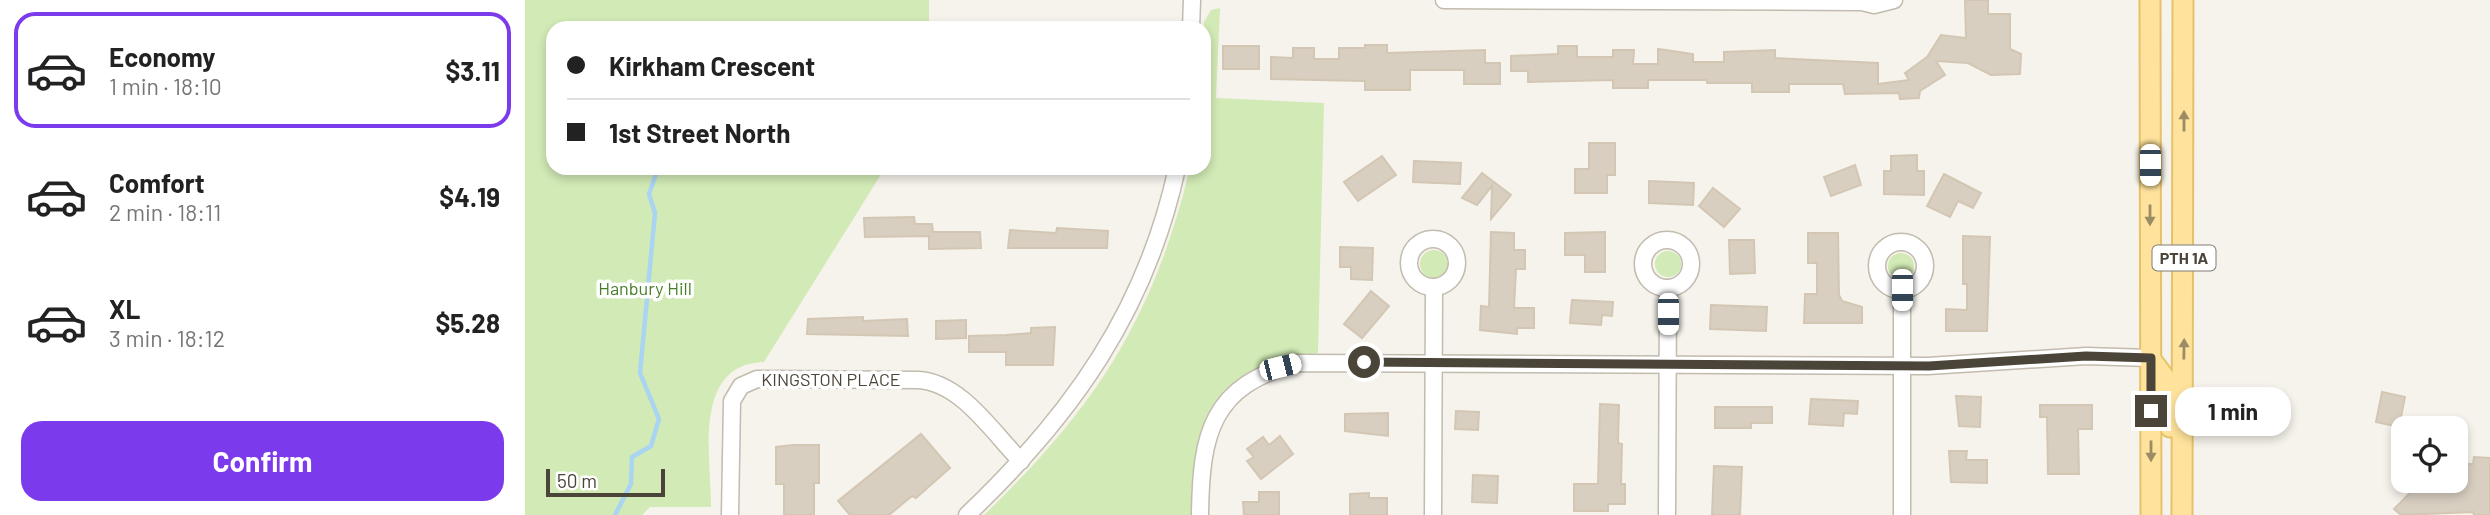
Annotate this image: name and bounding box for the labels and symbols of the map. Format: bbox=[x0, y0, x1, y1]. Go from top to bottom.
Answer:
one-way arrow bbox=[2178, 110, 2190, 132]
car bbox=[2140, 144, 2161, 186]
one-way arrow bbox=[2144, 204, 2156, 226]
road number: PTH 1A bbox=[2153, 246, 2215, 270]
car bbox=[1892, 269, 1913, 311]
park label: Hanbury Hill bbox=[598, 277, 692, 299]
car bbox=[1658, 293, 1679, 335]
one-way arrow bbox=[2178, 338, 2190, 360]
route start bbox=[1348, 346, 1380, 378]
car bbox=[1258, 352, 1303, 382]
street label: KINGSTON PLACE bbox=[761, 368, 901, 390]
callout: 1 min bbox=[2175, 386, 2291, 436]
route end bbox=[2135, 395, 2167, 427]
one-way arrow bbox=[2145, 440, 2157, 462]
scale bar bbox=[546, 466, 665, 498]

